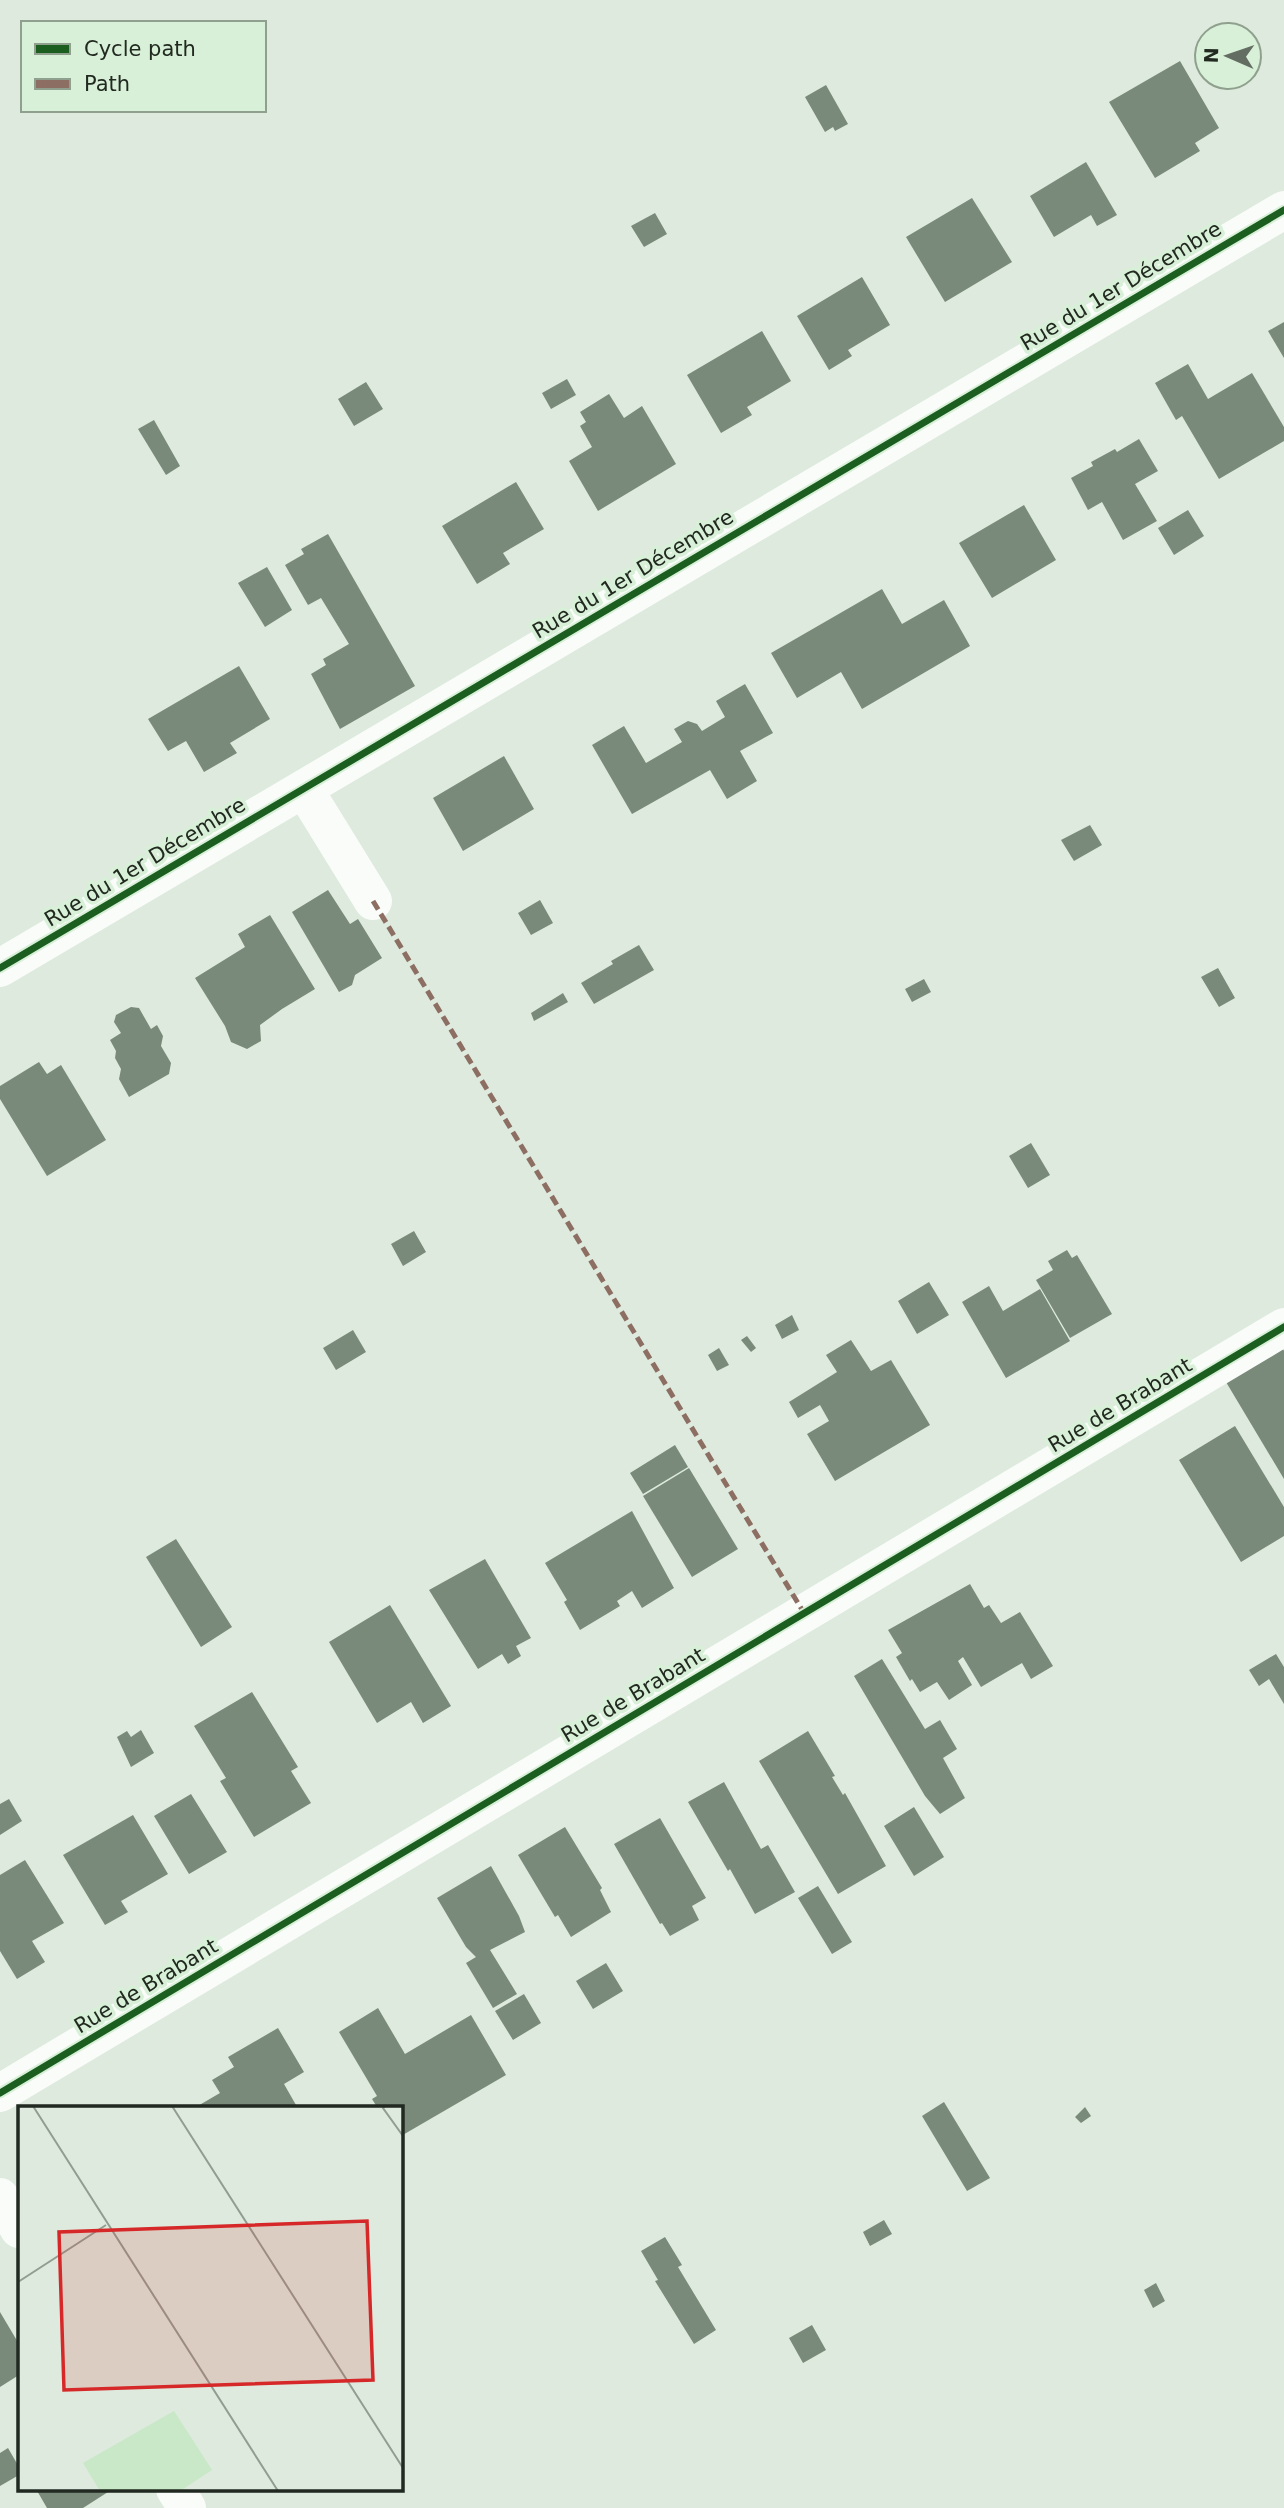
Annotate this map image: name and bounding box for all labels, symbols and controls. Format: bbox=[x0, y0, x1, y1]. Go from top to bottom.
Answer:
legend bbox=[21, 21, 266, 112]
north arrow bbox=[1193, 21, 1263, 91]
text: Cycle path bbox=[84, 37, 196, 61]
text: N bbox=[1200, 47, 1222, 64]
text: Path bbox=[84, 72, 130, 96]
street label: Rue du 1er Décembre bbox=[1016, 217, 1226, 355]
street label: Rue du 1er Décembre bbox=[528, 505, 738, 643]
street label: Rue du 1er Décembre bbox=[40, 793, 250, 931]
street label: Rue de Brabant bbox=[1044, 1353, 1196, 1457]
street label: Rue de Brabant bbox=[557, 1643, 709, 1747]
street label: Rue de Brabant bbox=[70, 1934, 222, 2038]
inset map bbox=[18, 2106, 402, 2490]

